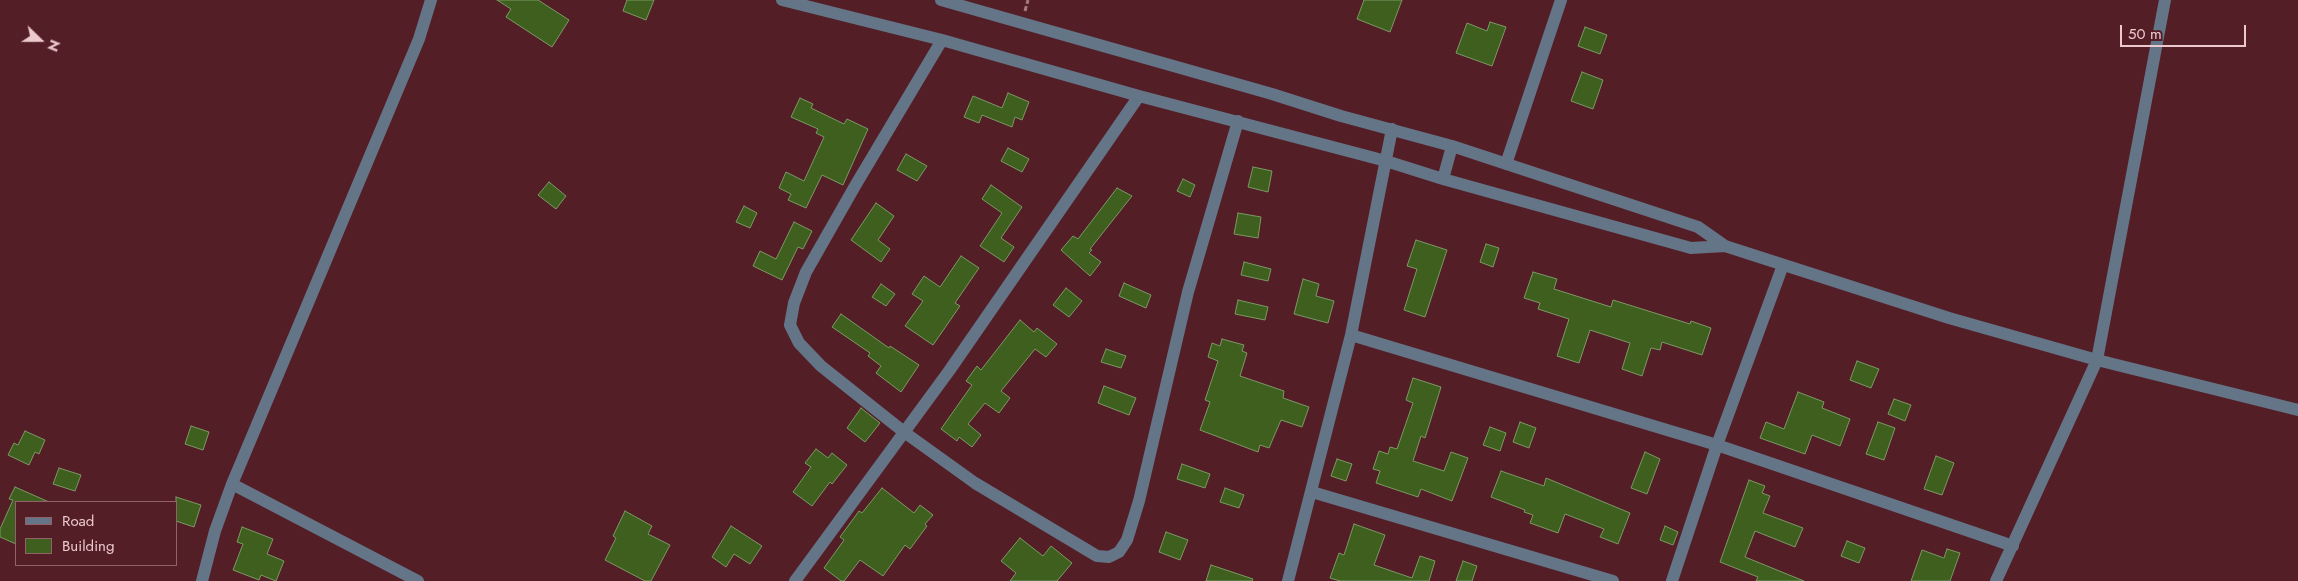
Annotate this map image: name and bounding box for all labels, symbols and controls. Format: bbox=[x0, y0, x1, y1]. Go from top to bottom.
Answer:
north arrow bbox=[15, 15, 65, 65]
scale bar bbox=[2123, 15, 2249, 47]
text: 50 m bbox=[2128, 23, 2162, 45]
text: N bbox=[43, 37, 65, 55]
legend bbox=[15, 501, 178, 566]
text: Road bbox=[62, 510, 94, 532]
text: Building bbox=[62, 535, 114, 557]

